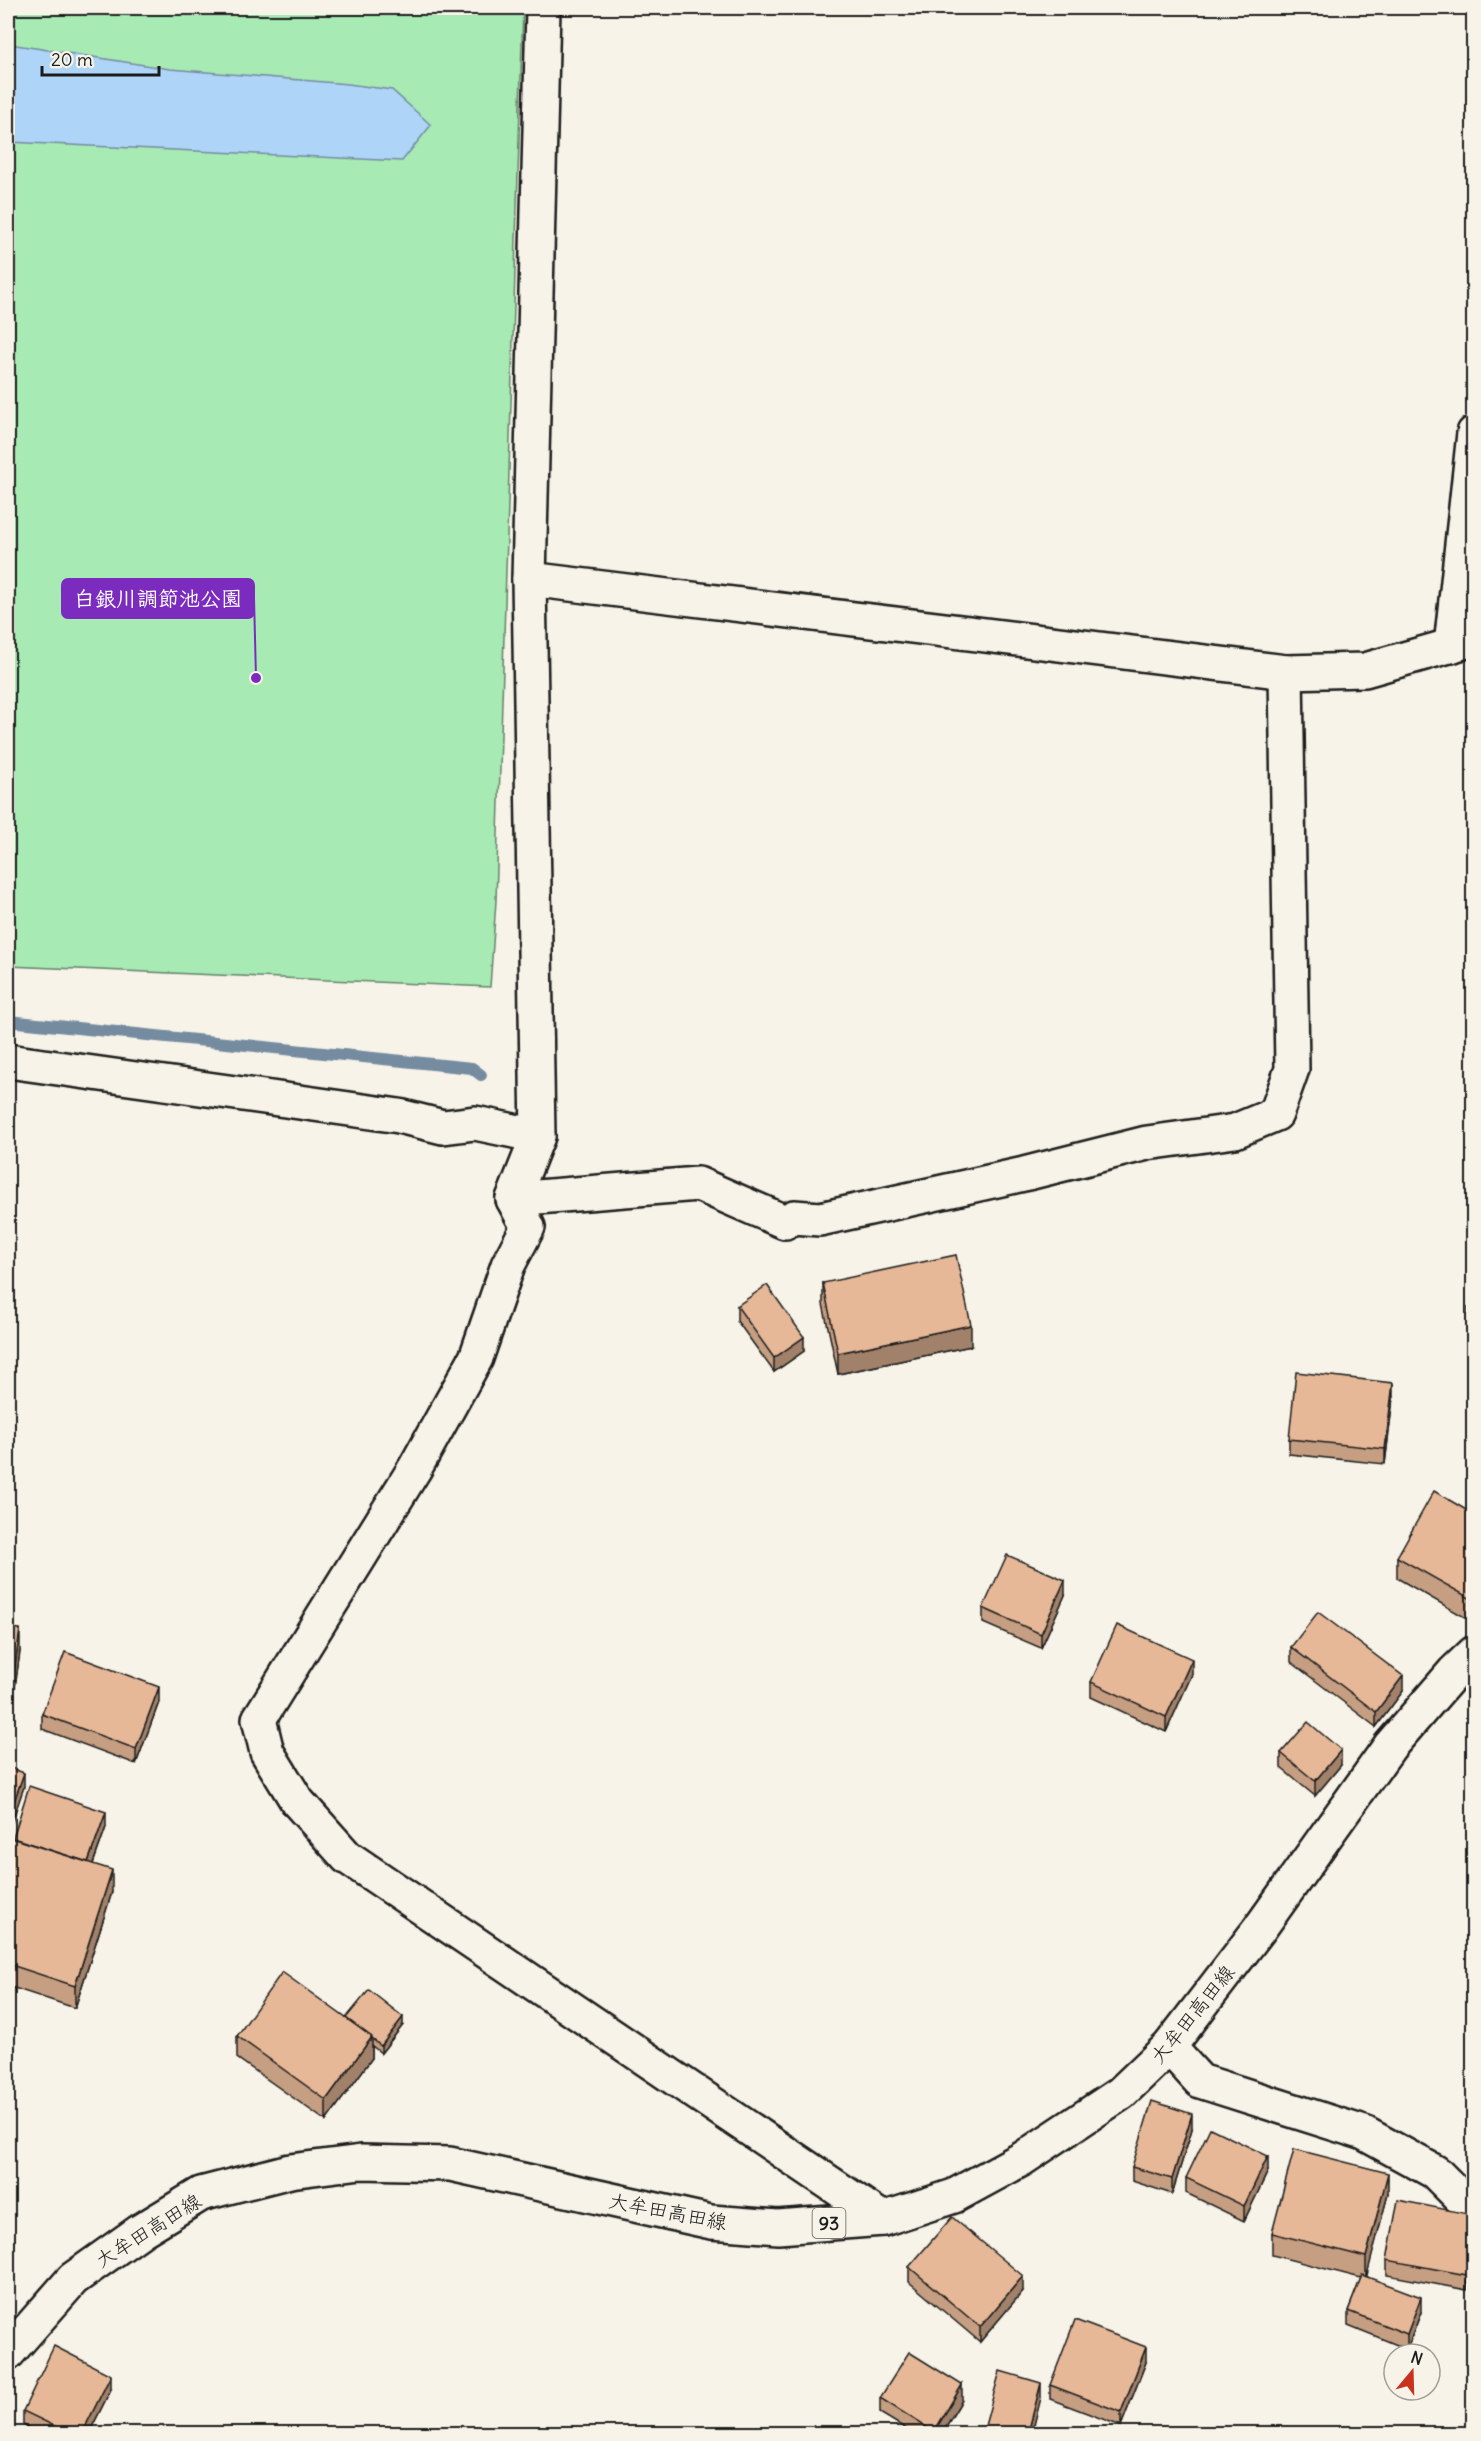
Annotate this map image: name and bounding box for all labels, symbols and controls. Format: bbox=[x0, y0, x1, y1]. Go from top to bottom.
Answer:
scale bar bbox=[42, 39, 159, 77]
text: 20 m bbox=[51, 48, 93, 71]
callout: 白銀川調節池公園 bbox=[62, 579, 254, 618]
text: 白銀川調節池公園 bbox=[74, 585, 242, 612]
street label: 大牟田高田線 bbox=[1145, 1960, 1239, 2068]
street label: 大牟田高田線 bbox=[607, 2187, 729, 2235]
street label: 大牟田高田線 bbox=[90, 2188, 206, 2272]
road number: 93 bbox=[812, 2208, 846, 2238]
north arrow bbox=[1382, 2342, 1442, 2402]
text: N bbox=[1408, 2347, 1425, 2369]

